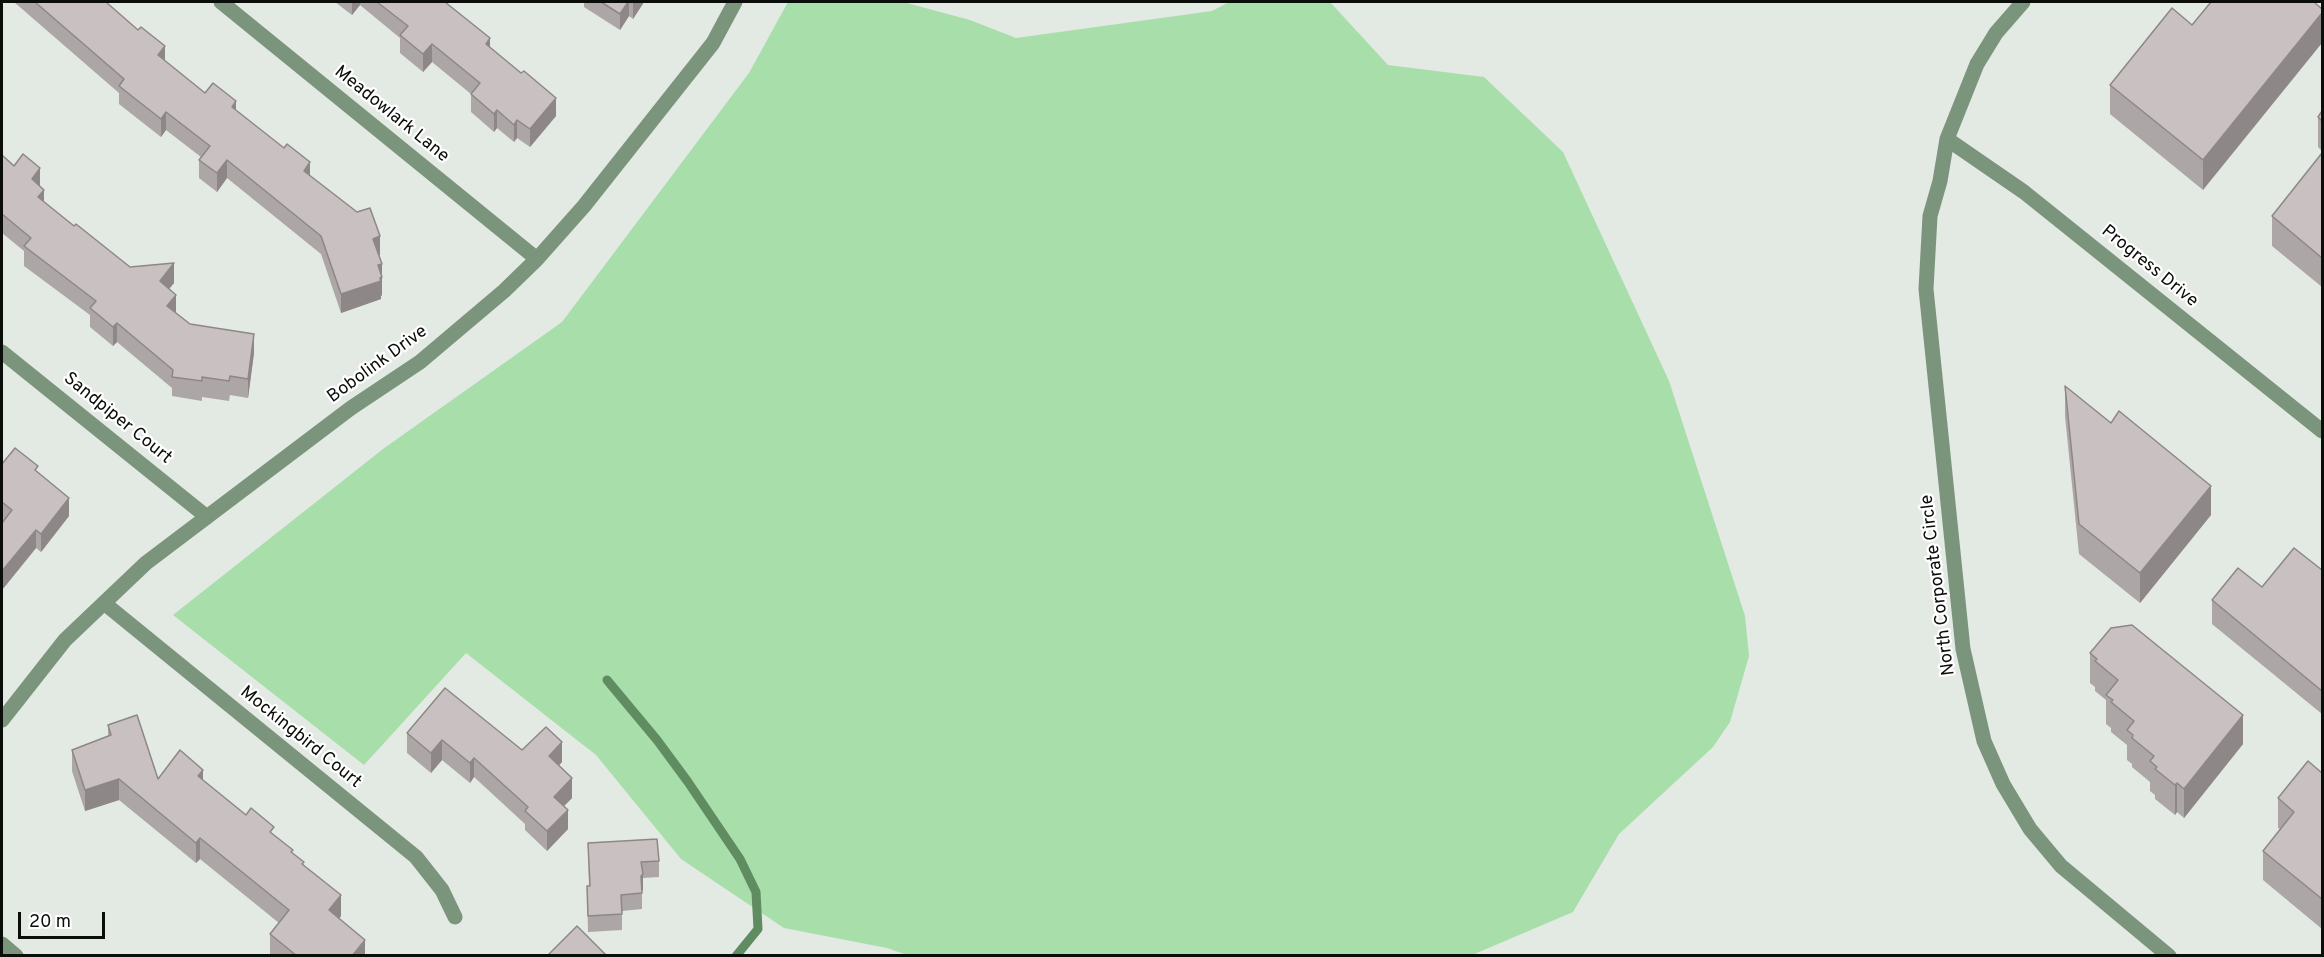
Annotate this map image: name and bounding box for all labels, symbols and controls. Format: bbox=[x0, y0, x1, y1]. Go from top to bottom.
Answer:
street label: Meadowlark Lane bbox=[329, 62, 453, 168]
street label: Progress Drive bbox=[2096, 221, 2202, 313]
street label: Bobolink Drive bbox=[324, 321, 432, 409]
street label: Sandpiper Court bbox=[58, 369, 176, 469]
street label: North Corporate Circle bbox=[1917, 493, 1961, 677]
street label: Mockingbird Court bbox=[235, 682, 365, 794]
scale bar bbox=[21, 900, 108, 938]
text: 20 m bbox=[29, 911, 71, 934]

